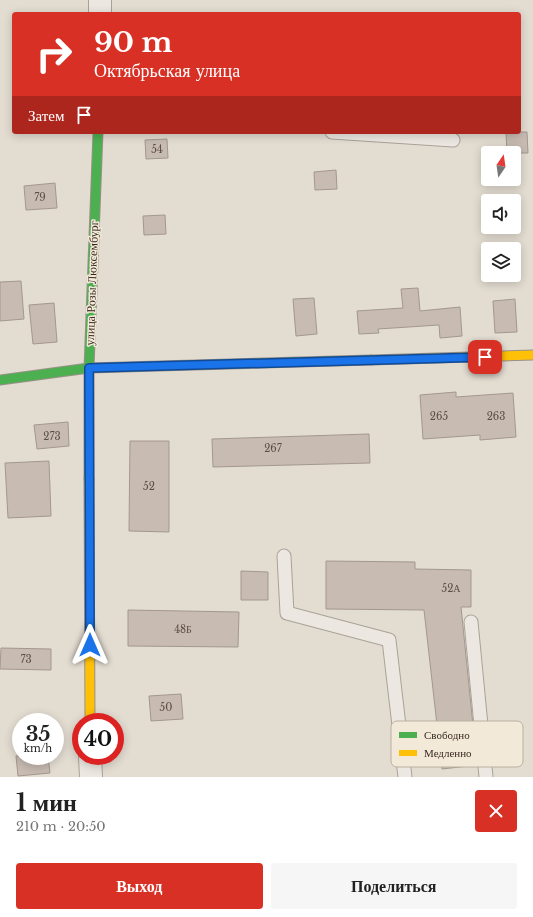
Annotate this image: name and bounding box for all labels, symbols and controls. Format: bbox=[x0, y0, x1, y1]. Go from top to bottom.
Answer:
text: 90 m bbox=[94, 25, 172, 60]
icon: right bbox=[28, 28, 80, 80]
text: Октябрьская улица bbox=[94, 60, 240, 82]
icon: arrive bbox=[73, 104, 95, 126]
text: Затем bbox=[28, 106, 65, 125]
house number: 54 bbox=[151, 143, 163, 156]
north arrow bbox=[481, 146, 521, 186]
map controls bbox=[481, 146, 521, 282]
house number: 79 bbox=[34, 191, 46, 204]
button: sound bbox=[481, 194, 521, 234]
street label: улица Розы Люксембург bbox=[82, 220, 101, 346]
button: layers bbox=[481, 242, 521, 282]
pin bbox=[468, 340, 502, 374]
icon: arrive bbox=[474, 346, 496, 368]
house number: 265 bbox=[430, 410, 448, 423]
house number: 263 bbox=[487, 410, 505, 423]
house number: 273 bbox=[43, 430, 61, 443]
house number: 267 bbox=[264, 442, 283, 455]
house number: 52 bbox=[143, 480, 155, 493]
house number: 52А bbox=[441, 582, 461, 595]
house number: 48Б bbox=[174, 623, 192, 636]
position arrow bbox=[69, 624, 111, 666]
house number: 73 bbox=[20, 653, 32, 666]
house number: 50 bbox=[160, 701, 172, 714]
speed limit sign: 40 bbox=[72, 713, 124, 765]
legend bbox=[391, 721, 523, 767]
text: 35 bbox=[26, 722, 50, 746]
text: Свободно bbox=[424, 728, 470, 742]
text: km/h bbox=[24, 742, 52, 755]
text: Медленно bbox=[424, 746, 472, 760]
text: 1 мин bbox=[16, 788, 77, 817]
button: close bbox=[475, 790, 517, 832]
text: 210 m · 20:50 bbox=[16, 818, 106, 835]
button: Выход bbox=[16, 863, 263, 909]
button: Поделиться bbox=[271, 863, 517, 909]

